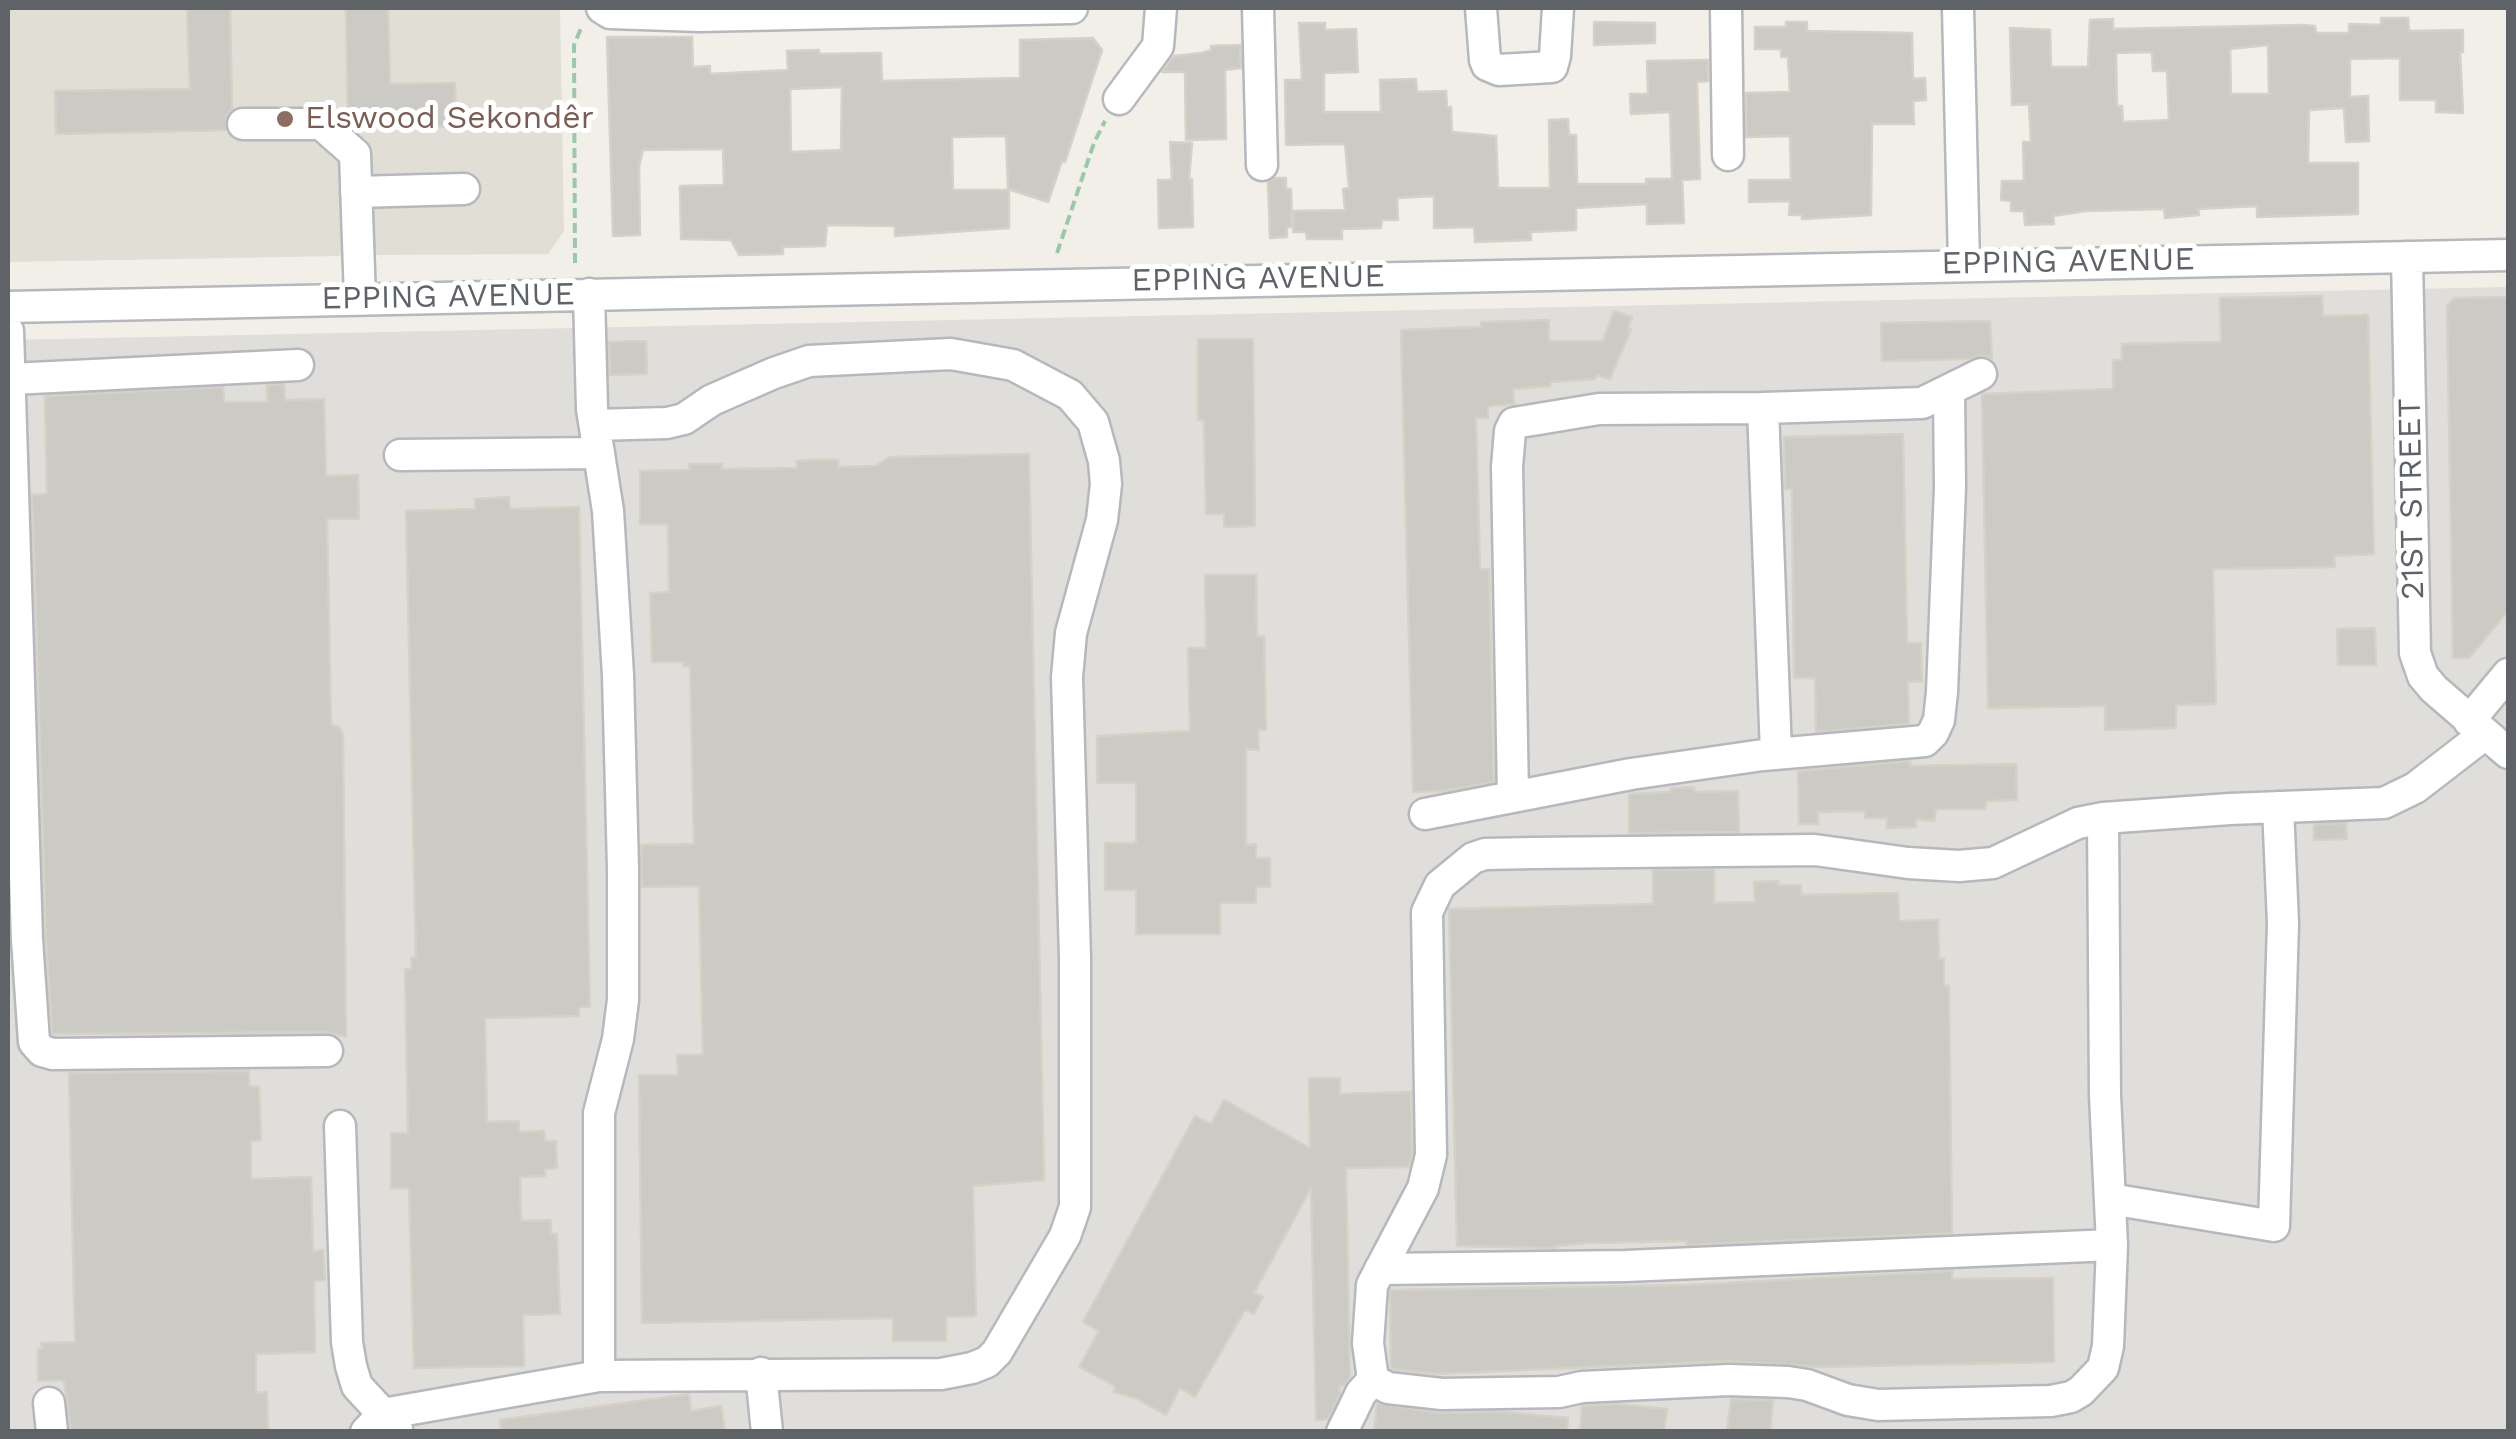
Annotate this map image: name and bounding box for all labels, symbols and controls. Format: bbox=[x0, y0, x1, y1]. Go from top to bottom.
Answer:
place label: Elswood Sekondêr bbox=[305, 100, 594, 138]
marker: Elswood Sekondêr bbox=[274, 108, 296, 130]
street label: EPPING AVENUE bbox=[1941, 241, 2195, 283]
street label: EPPING AVENUE bbox=[1131, 258, 1385, 300]
street label: EPPING AVENUE bbox=[321, 276, 575, 318]
street label: 21ST STREET bbox=[2391, 398, 2433, 600]

